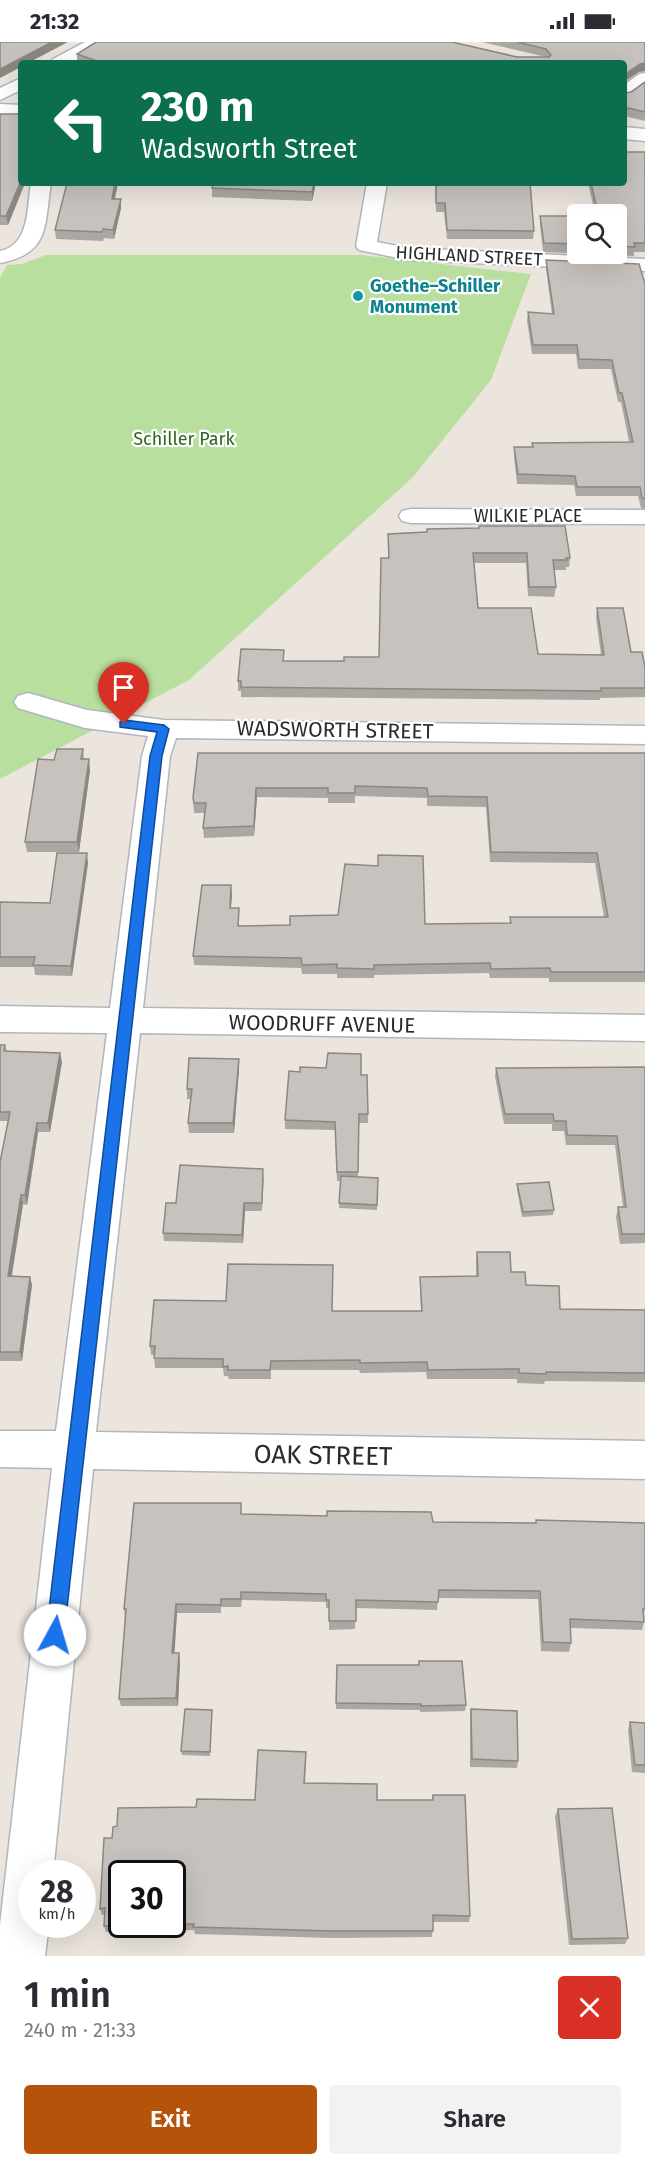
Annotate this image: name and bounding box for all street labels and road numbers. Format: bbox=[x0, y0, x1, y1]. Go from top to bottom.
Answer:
street label: HIGHLAND STREET bbox=[395, 241, 544, 271]
street label: WILKIE PLACE bbox=[474, 505, 582, 527]
street label: WADSWORTH STREET bbox=[236, 715, 434, 745]
street label: WOODRUFF AVENUE bbox=[228, 1009, 416, 1039]
street label: OAK STREET bbox=[253, 1439, 393, 1472]

